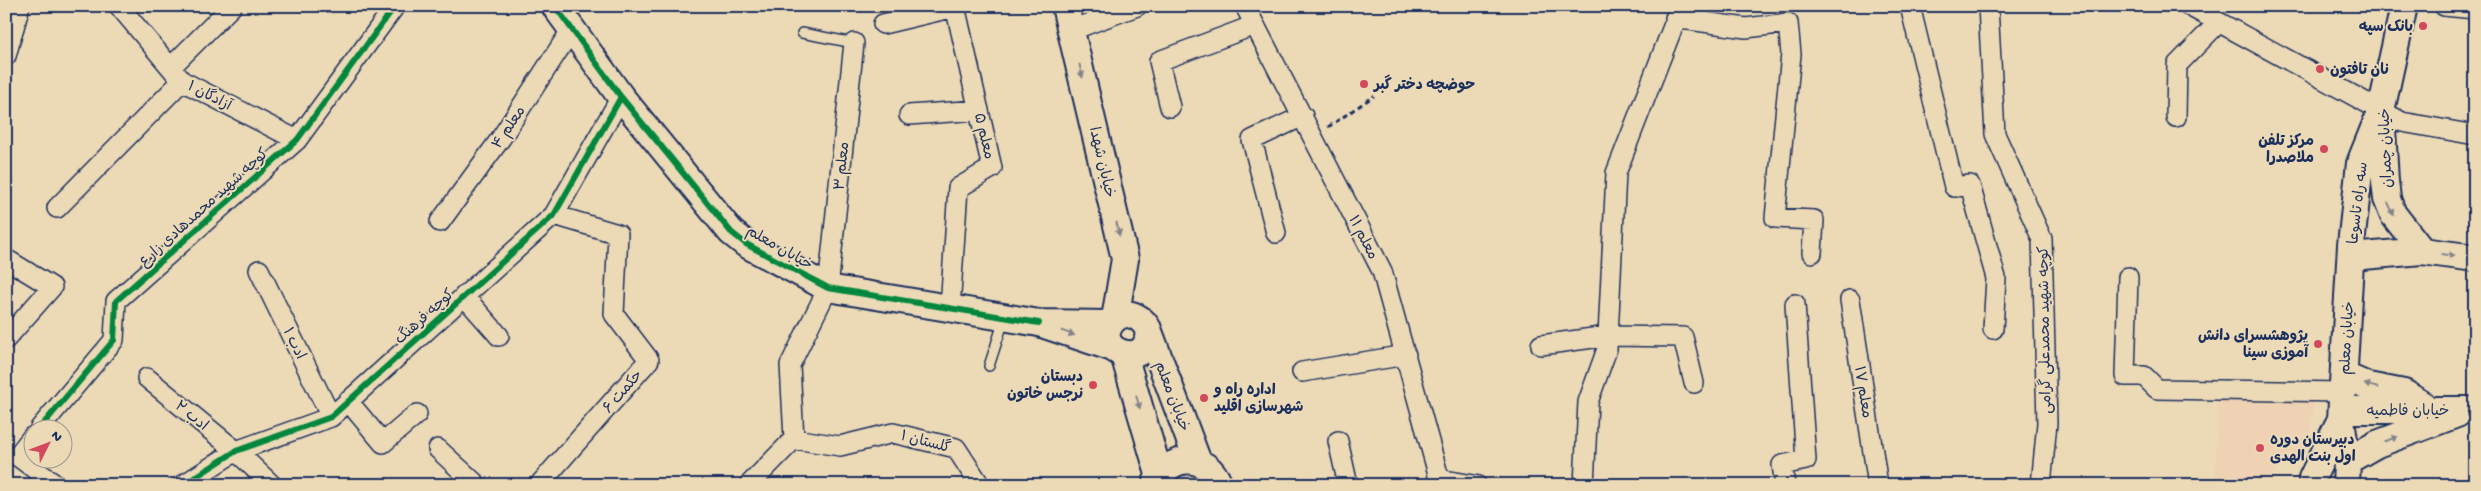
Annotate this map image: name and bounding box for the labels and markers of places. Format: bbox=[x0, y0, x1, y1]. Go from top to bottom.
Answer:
place label: بانک سپه bbox=[2359, 19, 2413, 37]
marker: بانک سپه bbox=[2417, 20, 2429, 32]
place label: نان تافتون bbox=[2330, 61, 2389, 80]
marker: نان تافتون bbox=[2314, 63, 2326, 75]
place label: حوضچه دختر گبر bbox=[1372, 74, 1475, 95]
marker: حوضچه دختر گبر bbox=[1358, 78, 1370, 90]
place label: مرکز تلفن ملاصدرا bbox=[2258, 133, 2314, 168]
marker: مرکز تلفن ملاصدرا bbox=[2318, 143, 2330, 155]
place label: پژوهشسرای دانش آموزی سینا bbox=[2198, 328, 2309, 363]
marker: پژوهشسرای دانش آموزی سینا bbox=[2312, 338, 2324, 350]
place label: دبستان نرجس خاتون bbox=[1007, 369, 1083, 404]
marker: دبستان نرجس خاتون bbox=[1087, 379, 1099, 391]
place label: اداره راه و شهرسازی اقلید bbox=[1213, 382, 1303, 417]
marker: اداره راه و شهرسازی اقلید bbox=[1198, 392, 1210, 404]
place label: دبیرستان دوره اول بنت الهدی bbox=[2270, 432, 2356, 467]
marker: دبیرستان دوره اول بنت الهدی bbox=[2254, 442, 2266, 454]

